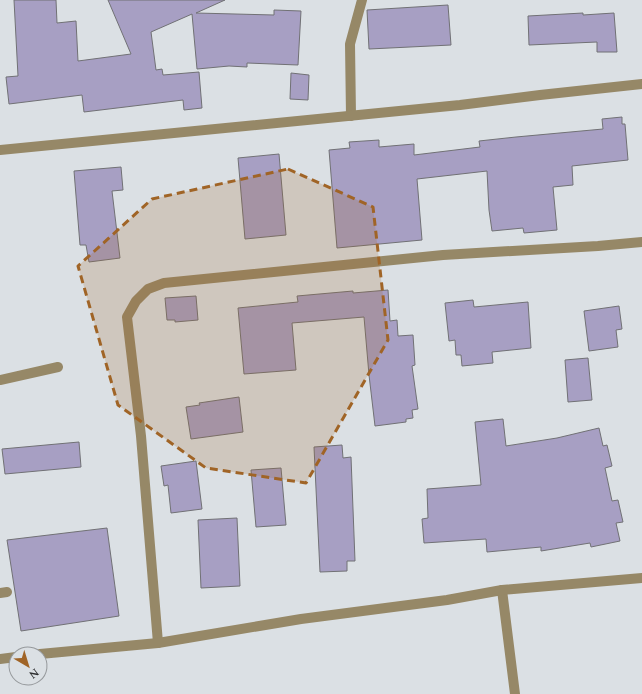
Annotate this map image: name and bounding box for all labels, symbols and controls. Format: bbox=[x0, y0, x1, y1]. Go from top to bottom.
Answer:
north arrow bbox=[8, 646, 48, 686]
text: N bbox=[25, 664, 43, 683]

